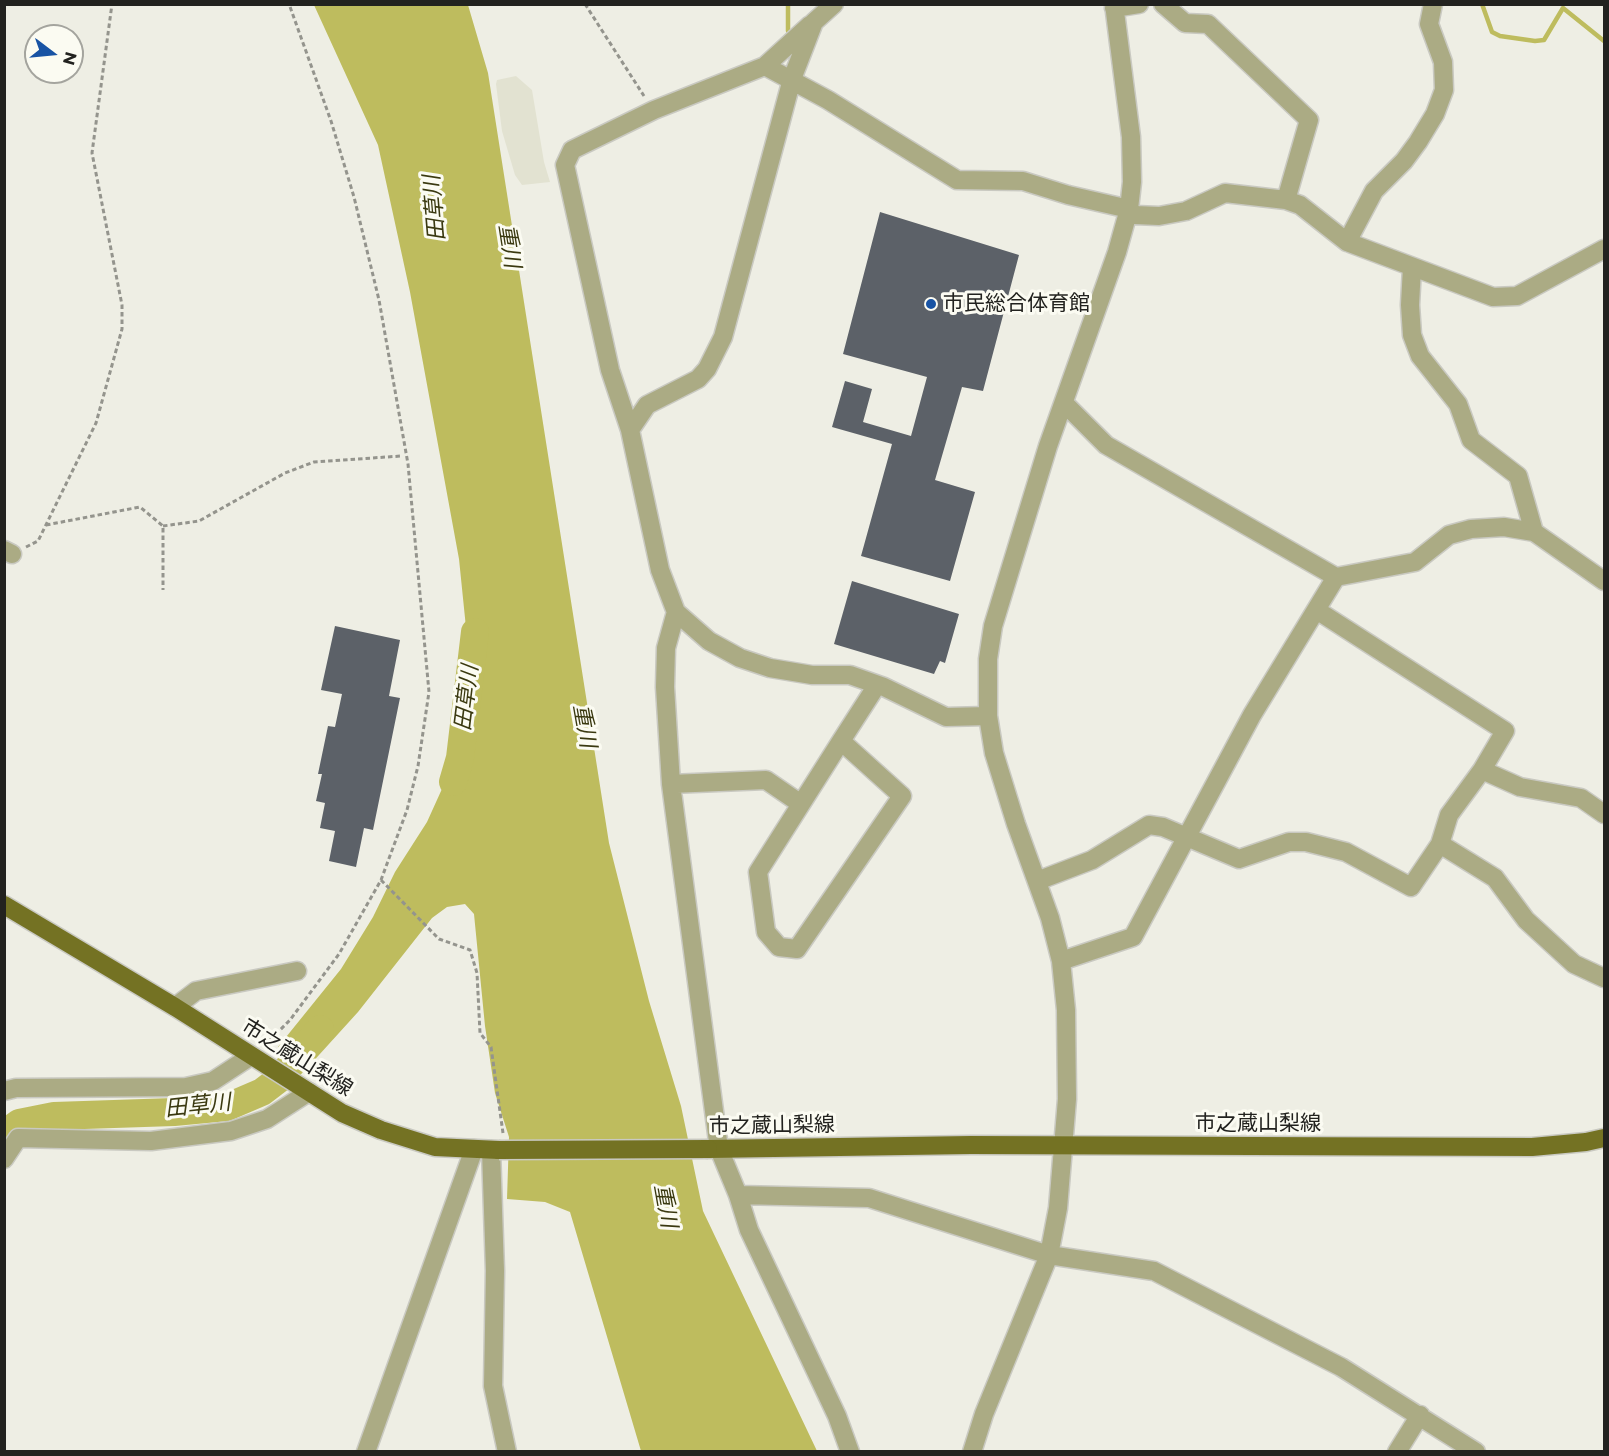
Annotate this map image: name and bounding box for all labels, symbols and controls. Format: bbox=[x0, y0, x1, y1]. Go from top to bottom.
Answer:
north arrow bbox=[24, 24, 84, 84]
text: N bbox=[59, 50, 81, 67]
water label: 田草川 bbox=[419, 174, 451, 242]
water label: 重川 bbox=[493, 222, 525, 270]
place label: 市民総合体育館 bbox=[943, 291, 1090, 317]
marker: 市民総合体育館 bbox=[924, 297, 938, 311]
water label: 田草川 bbox=[450, 664, 484, 732]
water label: 重川 bbox=[567, 702, 601, 750]
street label: 市之蔵山梨線 bbox=[237, 1014, 357, 1102]
water label: 田草川 bbox=[164, 1089, 232, 1123]
street label: 市之蔵山梨線 bbox=[1195, 1111, 1321, 1137]
street label: 市之蔵山梨線 bbox=[709, 1112, 835, 1140]
water label: 重川 bbox=[648, 1182, 682, 1230]

